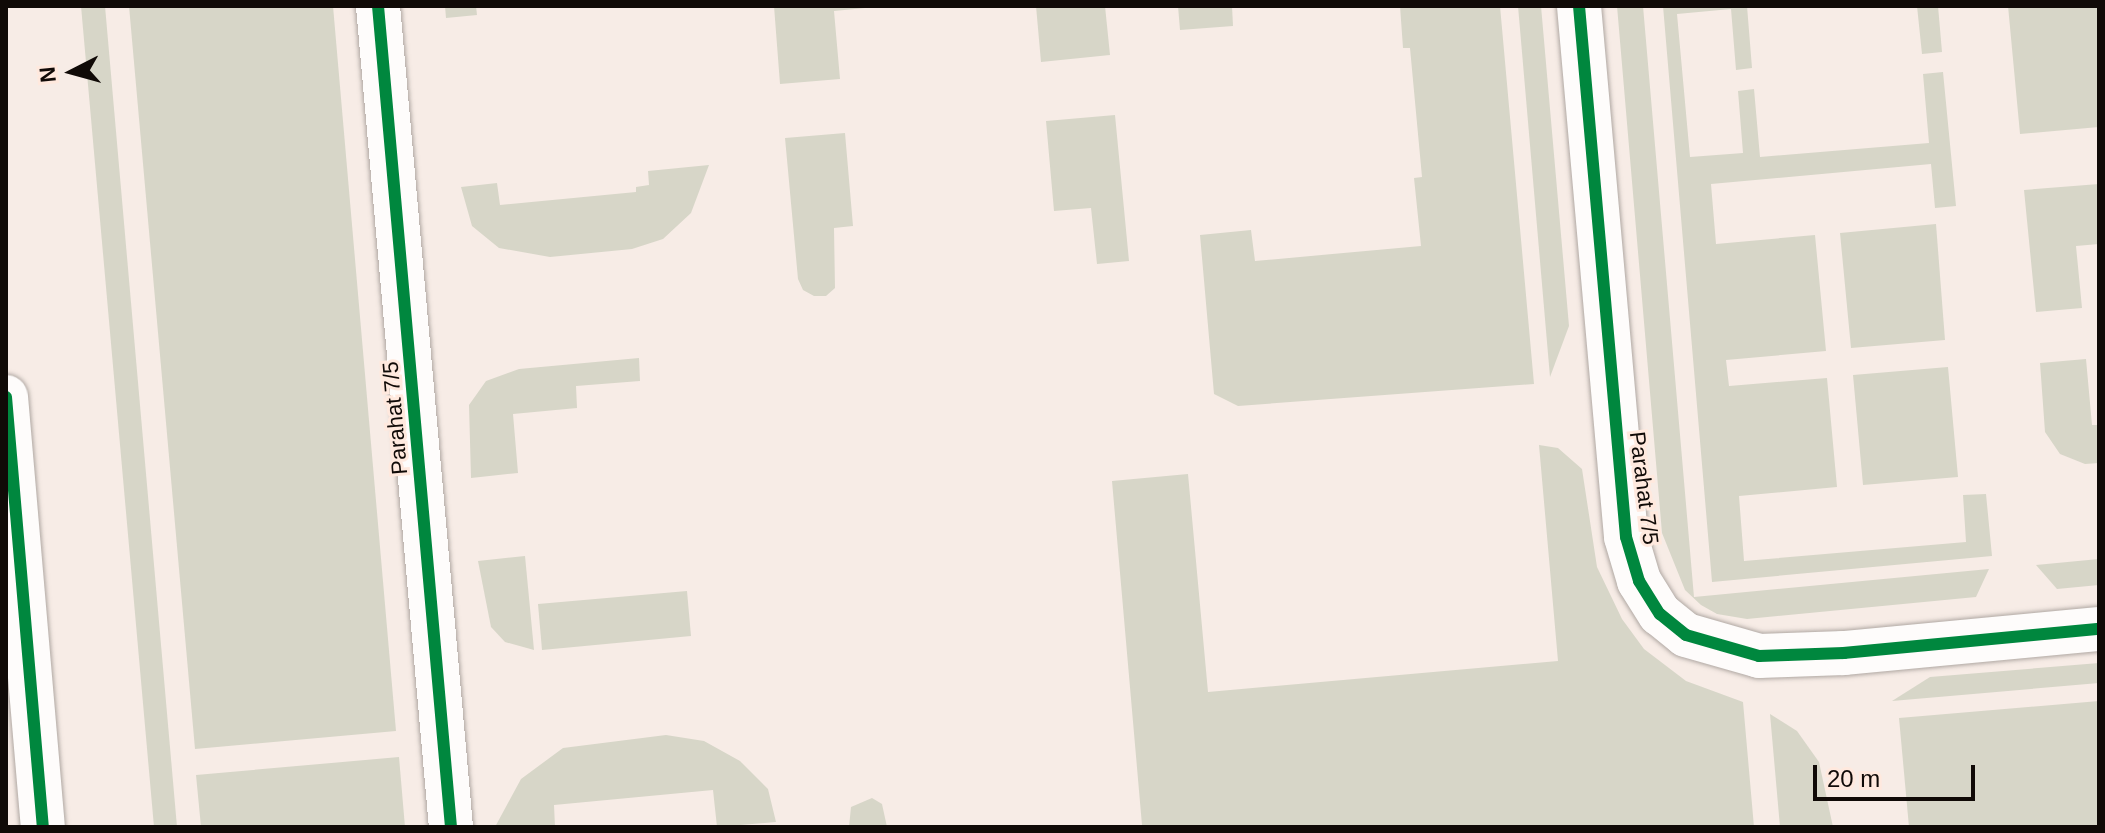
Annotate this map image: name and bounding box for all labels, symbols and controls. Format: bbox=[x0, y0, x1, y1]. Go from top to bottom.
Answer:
north arrow bbox=[32, 32, 112, 112]
text: N bbox=[34, 65, 61, 84]
street label: Parahat 7/5 bbox=[377, 360, 413, 476]
street label: Parahat 7/5 bbox=[1624, 430, 1664, 546]
scale bar bbox=[1817, 749, 1979, 799]
text: 20 m bbox=[1827, 765, 1880, 792]

